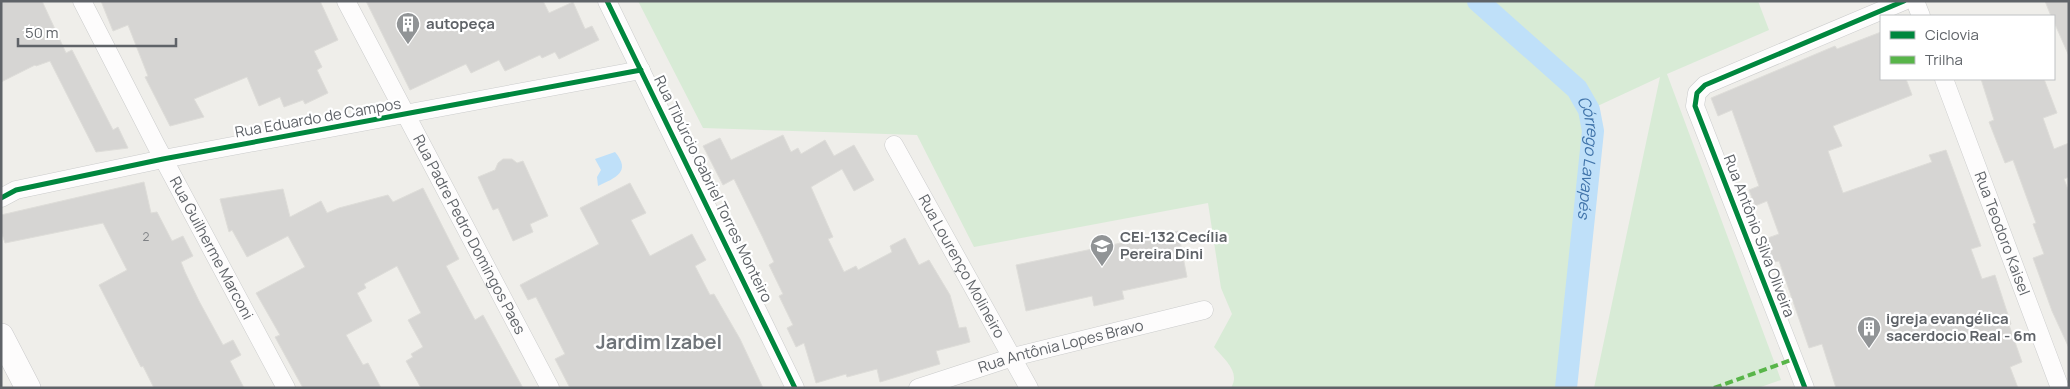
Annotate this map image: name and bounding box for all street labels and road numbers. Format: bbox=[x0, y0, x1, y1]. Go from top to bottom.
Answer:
street label: Rua Tibúrcio Gabriel Torres Monteiro bbox=[649, 72, 778, 306]
street label: Rua Eduardo de Campos bbox=[233, 93, 403, 142]
street label: Rua Padre Pedro Domingos Paes bbox=[408, 131, 531, 338]
street label: Rua Antônio Silva Oliveira bbox=[1719, 151, 1800, 320]
street label: Rua Teodoro Kaisel bbox=[1970, 168, 2035, 298]
street label: Rua Guilherme Marconi bbox=[165, 173, 259, 323]
street label: Rua Lourenço Molineiro bbox=[914, 191, 1010, 342]
street label: Rua Antônia Lopes Bravo bbox=[975, 314, 1146, 378]

